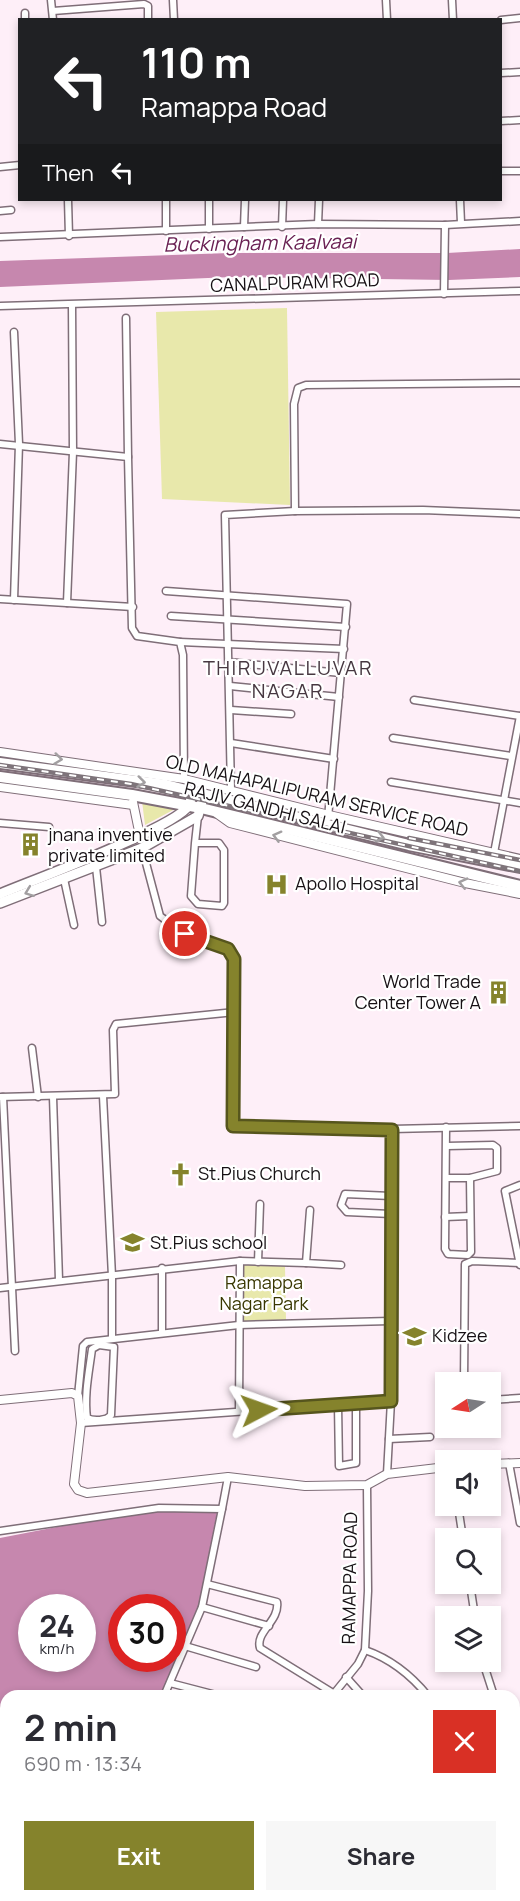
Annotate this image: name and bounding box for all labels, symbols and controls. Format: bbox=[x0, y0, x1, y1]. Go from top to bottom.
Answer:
text: 110 m bbox=[141, 33, 252, 91]
icon: left bbox=[42, 42, 120, 120]
text: Ramappa Road bbox=[141, 88, 327, 125]
icon: left bbox=[106, 156, 139, 189]
text: Then bbox=[42, 158, 94, 188]
water label: Buckingham Kaalvaai bbox=[163, 227, 359, 258]
street label: CANALPURAM ROAD bbox=[210, 267, 380, 297]
district label: THIRUVALLUVAR NAGAR bbox=[203, 654, 373, 704]
street label: OLD MAHAPALIPURAM SERVICE ROAD bbox=[164, 748, 471, 842]
one-way arrow bbox=[53, 753, 63, 765]
one-way arrow bbox=[137, 775, 146, 788]
street label: RAJIV GANDHI SALAI bbox=[182, 775, 348, 839]
place label: jnana inventive private limited bbox=[47, 822, 173, 867]
one-way arrow bbox=[273, 830, 283, 843]
one-way arrow bbox=[375, 830, 385, 843]
building icon: jnana inventive private limited bbox=[17, 832, 43, 858]
hospital icon: Apollo Hospital bbox=[264, 871, 290, 897]
place label: Apollo Hospital bbox=[295, 871, 419, 895]
one-way arrow bbox=[458, 877, 468, 890]
one-way arrow bbox=[24, 885, 35, 897]
pin bbox=[159, 908, 210, 959]
icon: arrive bbox=[168, 917, 201, 950]
place label: World Trade Center Tower A bbox=[355, 969, 482, 1014]
building icon: World Trade Center Tower A bbox=[486, 979, 512, 1005]
church icon: St.Pius Church bbox=[167, 1161, 193, 1187]
place label: St.Pius Church bbox=[198, 1161, 321, 1185]
school or university icon: St.Pius school bbox=[119, 1230, 145, 1256]
place label: St.Pius school bbox=[150, 1230, 267, 1254]
park label: Ramappa Nagar Park bbox=[220, 1270, 310, 1315]
school or university icon: Kidzee bbox=[401, 1323, 427, 1349]
place label: Kidzee bbox=[432, 1323, 487, 1347]
north arrow bbox=[435, 1372, 501, 1438]
map controls bbox=[435, 1372, 501, 1672]
position arrow bbox=[227, 1378, 291, 1442]
button: sound bbox=[435, 1450, 501, 1516]
street label: RAMAPPA ROAD bbox=[336, 1511, 362, 1645]
button: search bbox=[435, 1528, 501, 1594]
speed limit sign: 30 bbox=[108, 1594, 186, 1672]
text: 24 bbox=[39, 1605, 75, 1646]
button: layers bbox=[435, 1606, 501, 1672]
text: km/h bbox=[40, 1638, 74, 1659]
text: 2 min bbox=[24, 1703, 118, 1752]
button: close bbox=[433, 1710, 496, 1773]
text: 690 m · 13:34 bbox=[24, 1750, 142, 1777]
button: Exit bbox=[24, 1821, 254, 1890]
button: Share bbox=[266, 1821, 496, 1890]

